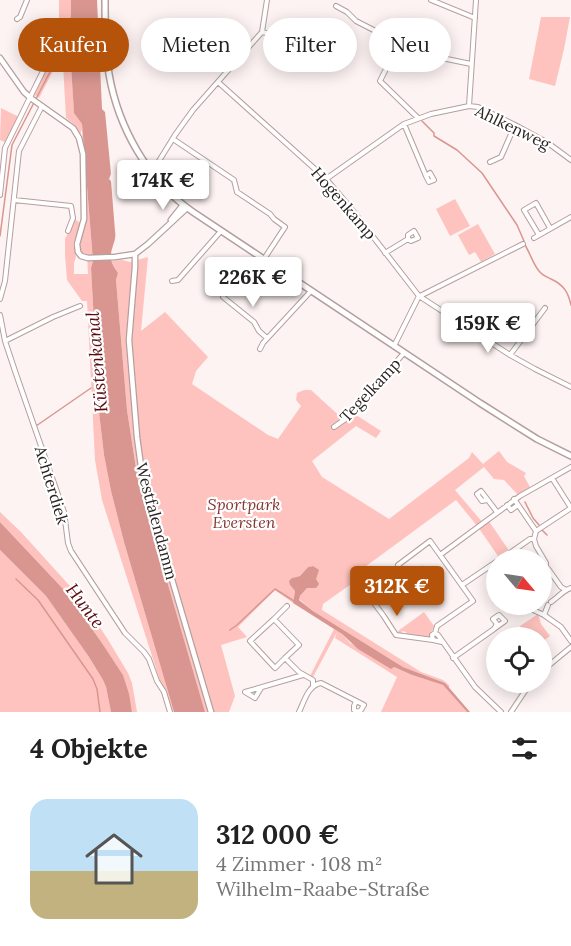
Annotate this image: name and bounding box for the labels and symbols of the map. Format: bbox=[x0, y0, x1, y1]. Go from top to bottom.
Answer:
street label: Ahlkenweg bbox=[471, 100, 555, 154]
pin: 174K € bbox=[114, 160, 212, 211]
street label: Hogenkamp bbox=[307, 163, 381, 243]
pin: 226K € bbox=[204, 257, 302, 308]
pin: 159K € bbox=[439, 303, 537, 354]
water label: Küstenkanal bbox=[81, 311, 112, 413]
street label: Tegelkamp bbox=[335, 354, 405, 426]
street label: Achterdiek bbox=[30, 442, 74, 527]
street label: Westfalendamm bbox=[132, 460, 182, 582]
park label: Sportpark Eversten bbox=[208, 494, 280, 532]
north arrow bbox=[486, 549, 552, 615]
pin: 312K € bbox=[348, 566, 446, 617]
water label: Hunte bbox=[61, 579, 110, 633]

